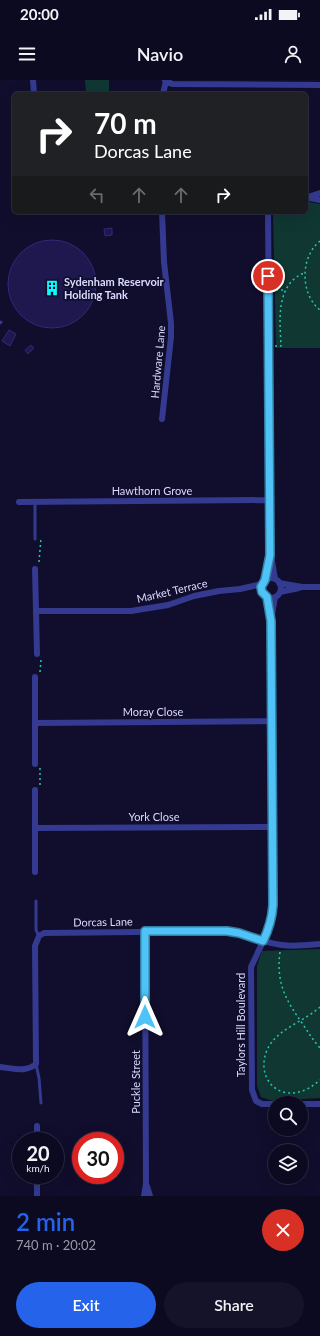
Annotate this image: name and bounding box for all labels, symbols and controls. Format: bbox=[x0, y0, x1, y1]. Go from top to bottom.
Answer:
text: 20:00 bbox=[20, 5, 59, 23]
icon: menu bbox=[16, 43, 38, 65]
text: Navio bbox=[137, 43, 183, 65]
icon: person bbox=[282, 43, 304, 65]
text: 70 m bbox=[94, 106, 157, 140]
icon: right bbox=[28, 108, 80, 160]
text: Dorcas Lane bbox=[94, 140, 192, 162]
icon: left bbox=[86, 184, 108, 206]
icon: ahead bbox=[128, 184, 150, 206]
icon: ahead bbox=[170, 184, 192, 206]
icon: right bbox=[212, 184, 234, 206]
pin bbox=[251, 259, 285, 293]
icon: arrive bbox=[257, 265, 279, 287]
place label: Sydenham Reservoir Holding Tank bbox=[64, 275, 165, 301]
building icon: Sydenham Reservoir Holding Tank bbox=[43, 279, 61, 297]
street label: Hardware Lane bbox=[148, 325, 167, 399]
street label: Hawthorn Grove bbox=[112, 484, 193, 497]
street label: Market Terrace bbox=[135, 576, 209, 605]
street label: Moray Close bbox=[123, 705, 183, 718]
street label: York Close bbox=[128, 810, 180, 823]
street label: Dorcas Lane bbox=[73, 914, 133, 929]
street label: Taylors Hill Boulevard bbox=[234, 973, 247, 1077]
position arrow bbox=[124, 996, 166, 1038]
street label: Puckle Street bbox=[129, 1050, 142, 1114]
map controls bbox=[268, 1096, 308, 1184]
button: search bbox=[268, 1096, 308, 1136]
speed limit sign: 30 bbox=[72, 1132, 124, 1184]
text: 20 bbox=[26, 1141, 50, 1165]
button: layers bbox=[268, 1144, 308, 1184]
text: km/h bbox=[26, 1162, 50, 1174]
text: 2 min bbox=[16, 1207, 75, 1236]
button: close bbox=[262, 1209, 304, 1251]
text: 740 m · 20:02 bbox=[16, 1237, 96, 1253]
button: Exit bbox=[16, 1282, 156, 1328]
button: Share bbox=[164, 1282, 304, 1328]

